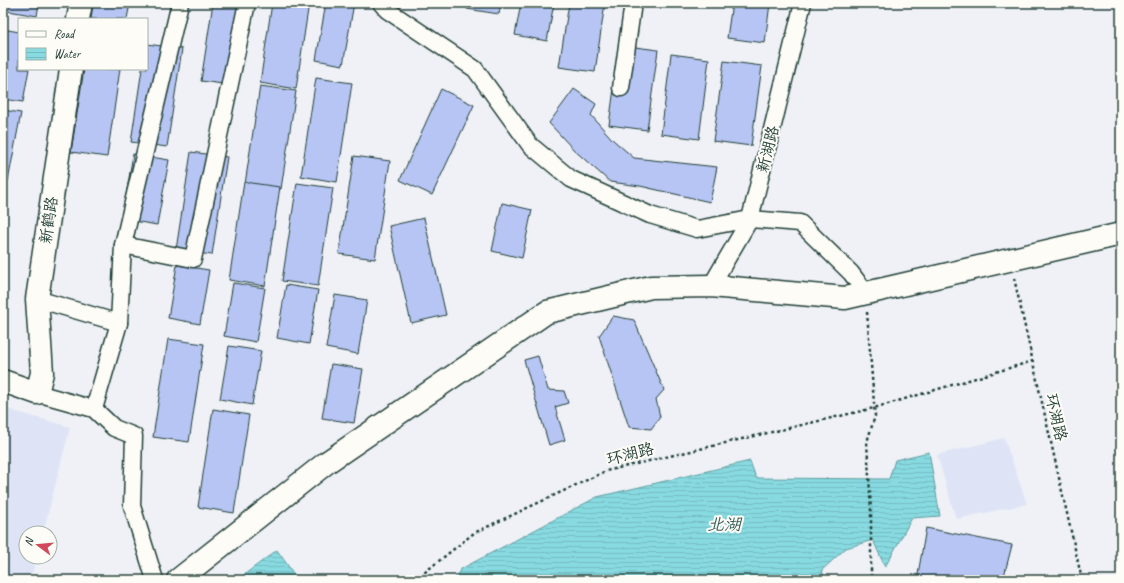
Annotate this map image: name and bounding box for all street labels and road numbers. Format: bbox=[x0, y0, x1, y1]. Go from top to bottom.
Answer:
street label: 新湖路 bbox=[752, 124, 783, 175]
street label: 新鹤路 bbox=[36, 195, 62, 245]
street label: 环湖路 bbox=[1041, 392, 1071, 443]
street label: 环湖路 bbox=[605, 438, 656, 469]

